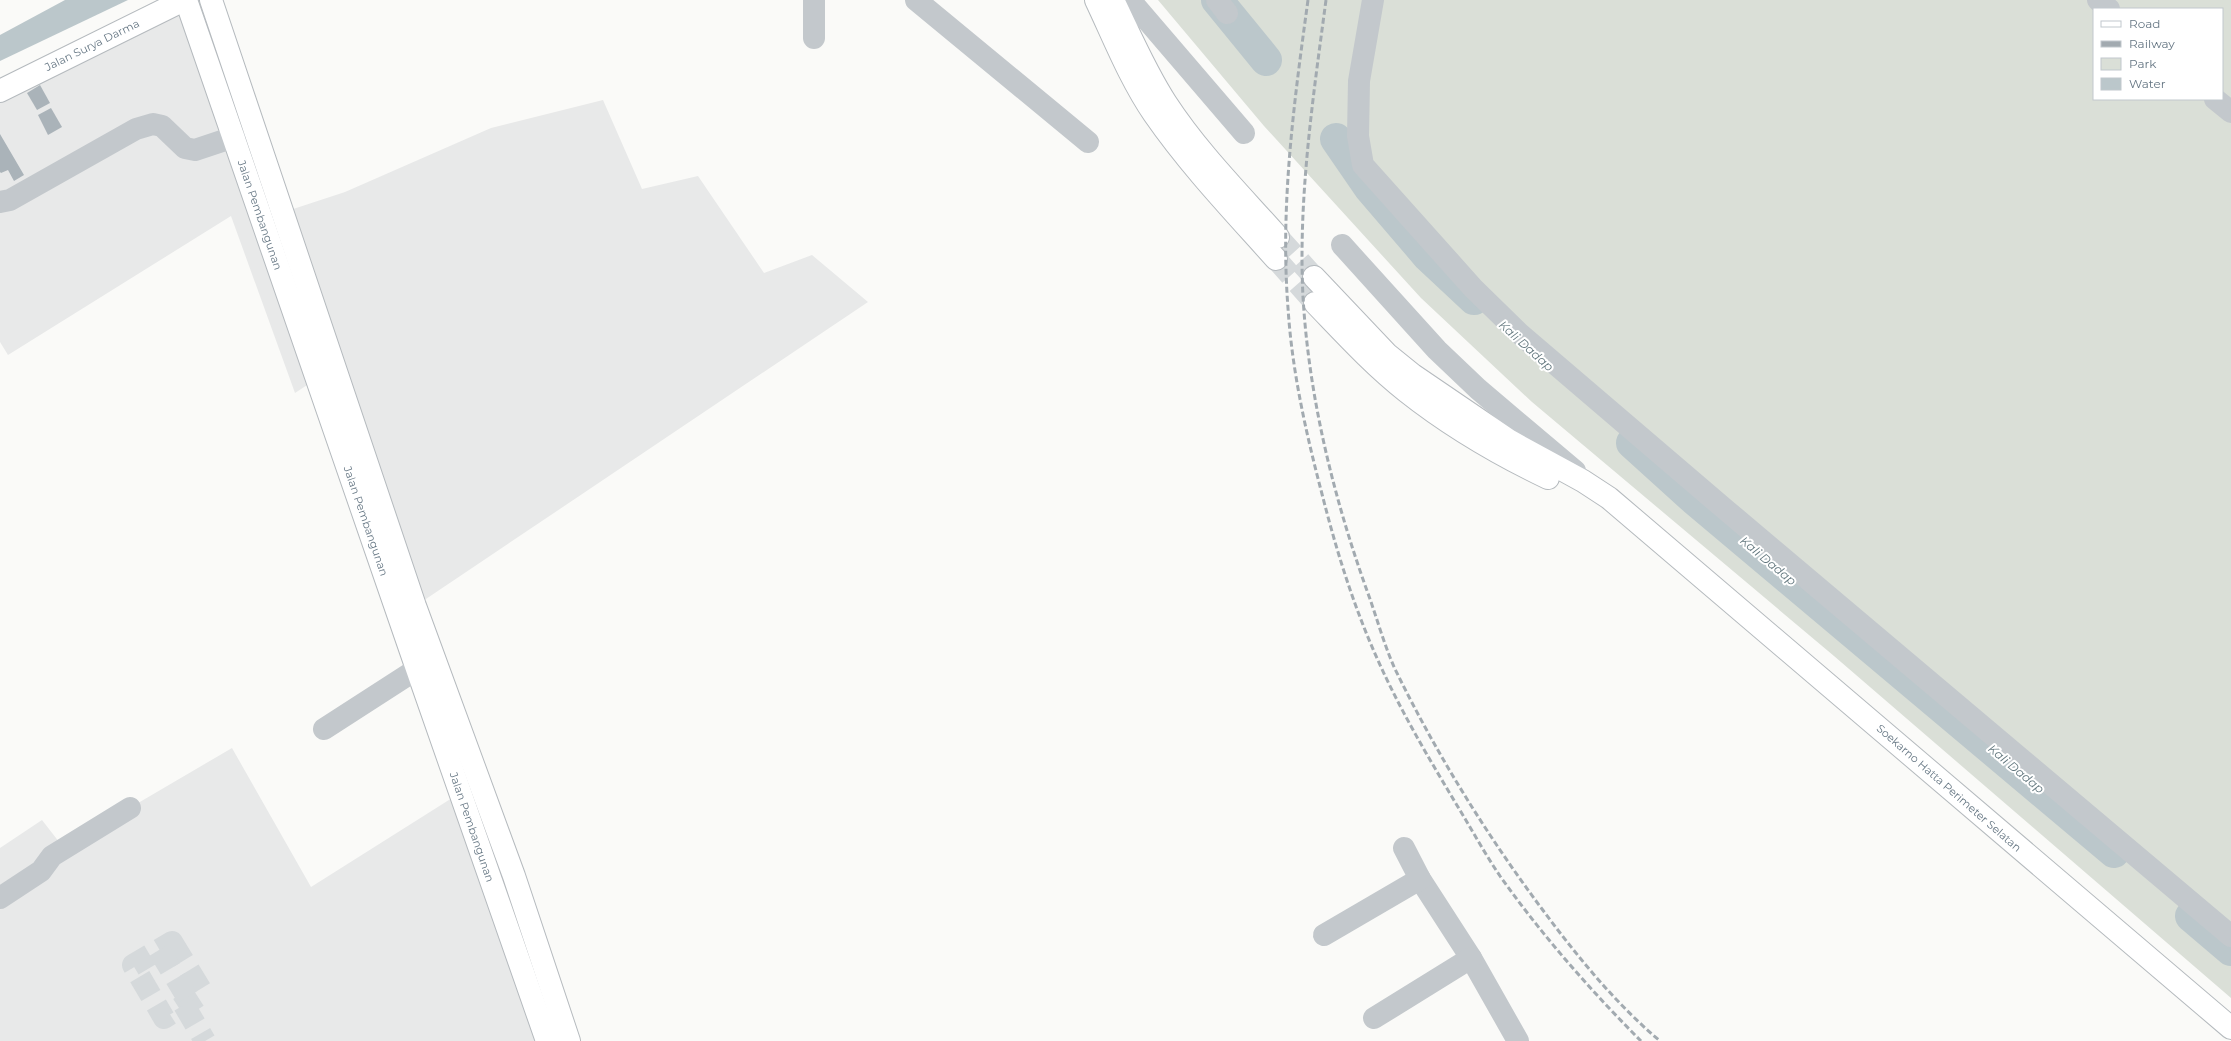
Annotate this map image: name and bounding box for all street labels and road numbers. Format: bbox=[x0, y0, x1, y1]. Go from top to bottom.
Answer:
street label: Jalan Surya Darma bbox=[42, 16, 142, 74]
street label: Jalan Pembangunan bbox=[234, 157, 285, 272]
street label: Jalan Pembangunan bbox=[340, 463, 391, 578]
street label: Soekarno Hatta Perimeter Selatan bbox=[1874, 721, 2024, 855]
street label: Jalan Pembangunan bbox=[446, 769, 497, 884]

